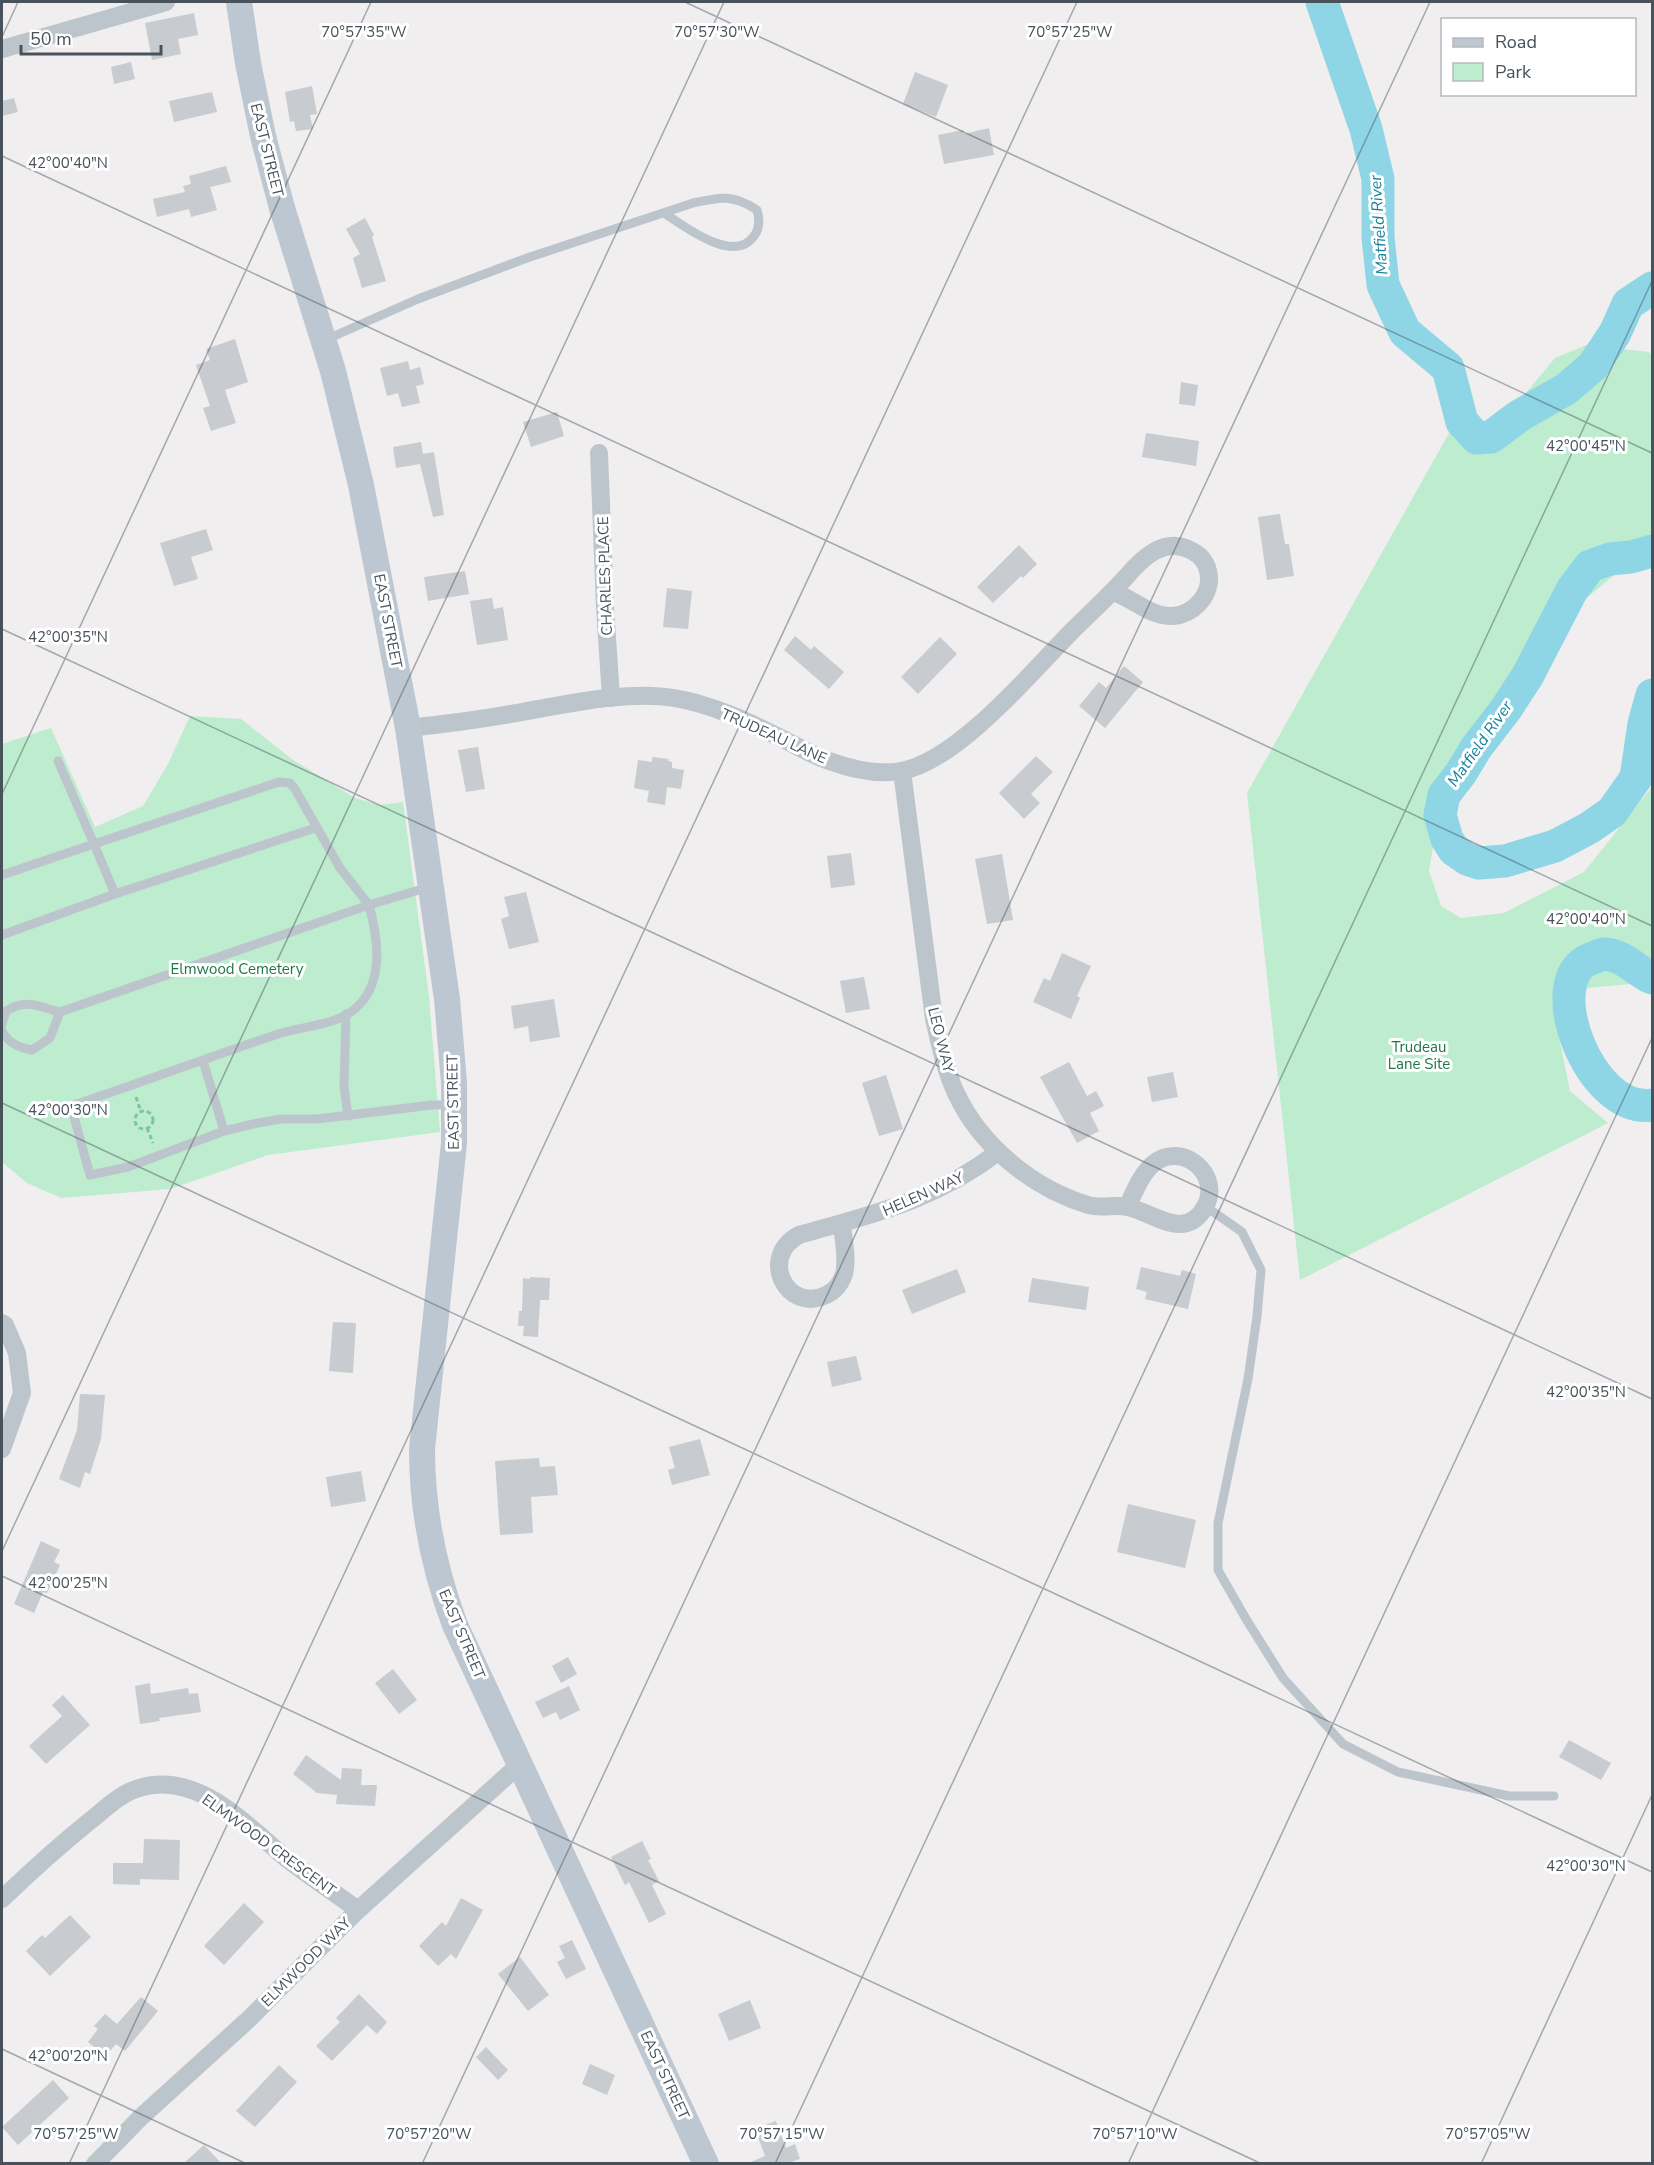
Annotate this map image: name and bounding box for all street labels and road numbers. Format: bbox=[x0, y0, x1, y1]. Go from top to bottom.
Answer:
street label: EAST STREET bbox=[246, 101, 288, 199]
street label: CHARLES PLACE bbox=[593, 516, 617, 636]
street label: EAST STREET bbox=[369, 572, 407, 670]
street label: TRUDEAU LANE bbox=[718, 704, 830, 768]
street label: LEO WAY bbox=[923, 1005, 959, 1076]
street label: EAST STREET bbox=[442, 1054, 464, 1150]
street label: HELEN WAY bbox=[879, 1167, 968, 1221]
street label: EAST STREET bbox=[434, 1586, 490, 1682]
street label: ELMWOOD CRESCENT bbox=[198, 1790, 340, 1900]
street label: ELMWOOD WAY bbox=[257, 1912, 356, 2011]
street label: EAST STREET bbox=[636, 2027, 694, 2123]

